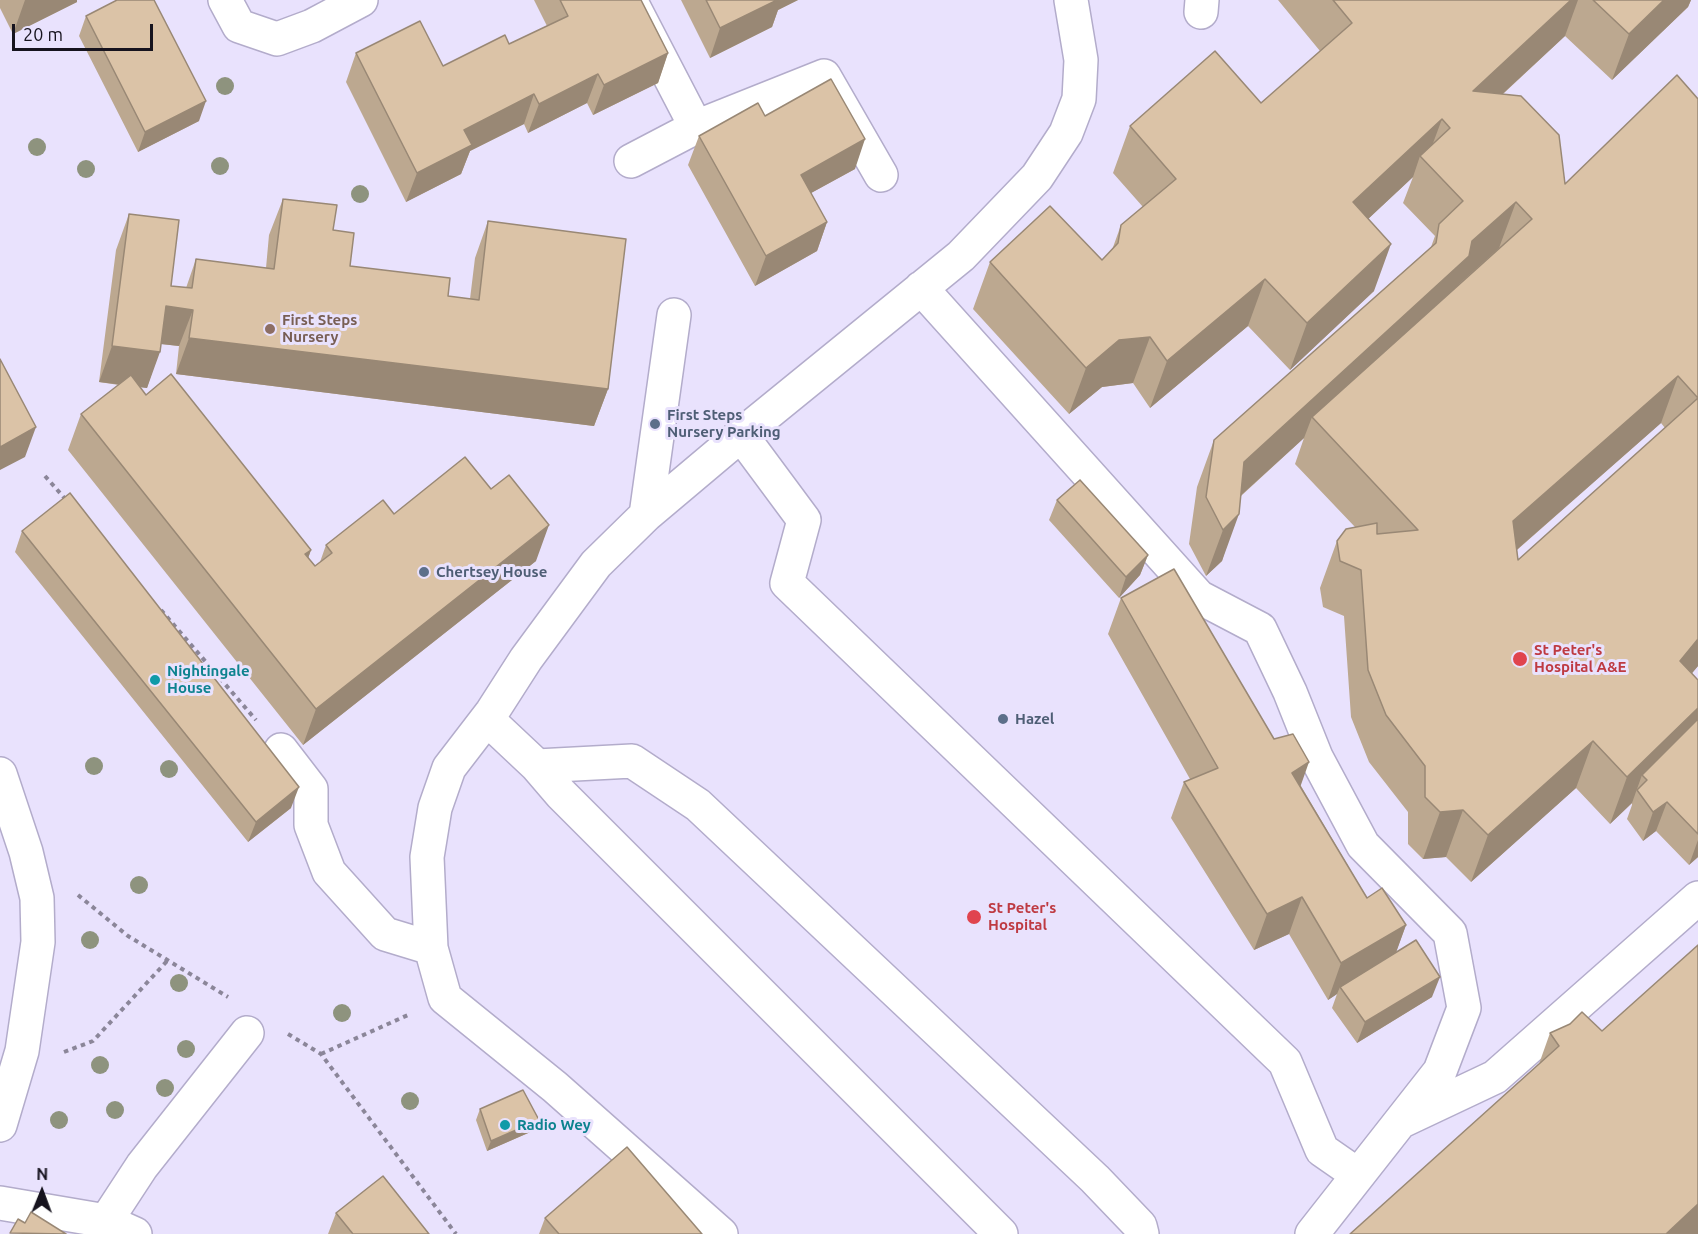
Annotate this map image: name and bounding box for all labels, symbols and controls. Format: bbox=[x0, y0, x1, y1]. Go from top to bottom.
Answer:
scale bar bbox=[15, 12, 156, 50]
text: 20 m bbox=[23, 24, 63, 44]
place label: First Steps Nursery bbox=[282, 311, 357, 346]
marker: First Steps Nursery bbox=[263, 322, 277, 336]
place label: First Steps Nursery Parking bbox=[667, 406, 781, 441]
marker: First Steps Nursery Parking bbox=[648, 417, 662, 431]
place label: Chertsey House bbox=[436, 563, 547, 581]
marker: Chertsey House bbox=[417, 565, 431, 579]
place label: St Peter's Hospital A&E bbox=[1534, 641, 1626, 676]
marker: St Peter's Hospital A&E bbox=[1511, 650, 1529, 668]
place label: Nightingale House bbox=[167, 662, 250, 697]
marker: Nightingale House bbox=[148, 673, 162, 687]
place label: Hazel bbox=[1015, 710, 1054, 728]
marker: Hazel bbox=[996, 712, 1010, 726]
place label: St Peter's Hospital bbox=[988, 899, 1056, 934]
marker: St Peter's Hospital bbox=[965, 908, 983, 926]
place label: Radio Wey bbox=[517, 1116, 591, 1134]
marker: Radio Wey bbox=[498, 1118, 512, 1132]
north arrow bbox=[12, 1162, 72, 1222]
text: N bbox=[36, 1165, 48, 1183]

